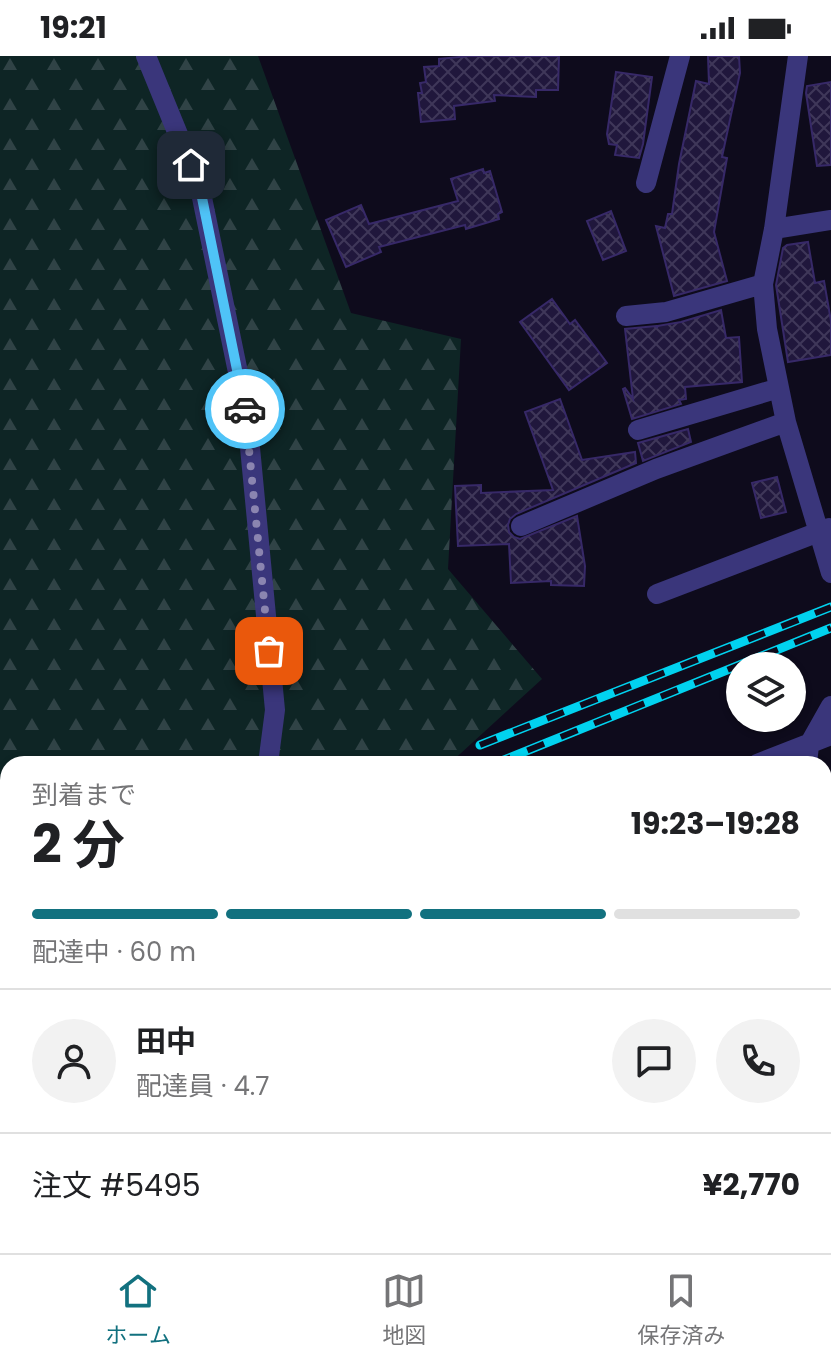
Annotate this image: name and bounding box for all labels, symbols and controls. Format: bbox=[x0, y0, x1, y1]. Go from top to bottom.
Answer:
text: 19:21 bbox=[40, 6, 107, 49]
pin bbox=[157, 131, 225, 199]
icon: home bbox=[169, 143, 213, 187]
courier bbox=[205, 369, 285, 449]
icon: car bbox=[223, 387, 267, 431]
pin bbox=[235, 617, 303, 685]
icon: bag bbox=[247, 629, 291, 673]
map controls bbox=[726, 652, 806, 732]
button: layers bbox=[726, 652, 806, 732]
text: 到着まで bbox=[32, 777, 136, 813]
text: 19:23–19:28 bbox=[631, 802, 800, 845]
text: 2 分 bbox=[32, 808, 125, 881]
text: 配達中 · 60 m bbox=[32, 934, 196, 970]
button: person bbox=[32, 1019, 116, 1103]
button: chat bbox=[612, 1019, 696, 1103]
button: phone bbox=[716, 1019, 800, 1103]
text: 田中 bbox=[136, 1020, 196, 1063]
text: 配達員 · 4.7 bbox=[136, 1068, 269, 1104]
text: ¥2,770 bbox=[702, 1163, 800, 1206]
text: 注文 #5495 bbox=[32, 1164, 201, 1207]
tab: ホーム bbox=[106, 1269, 171, 1352]
tab: 地図 bbox=[382, 1269, 426, 1352]
tab: 保存済み bbox=[637, 1269, 725, 1352]

